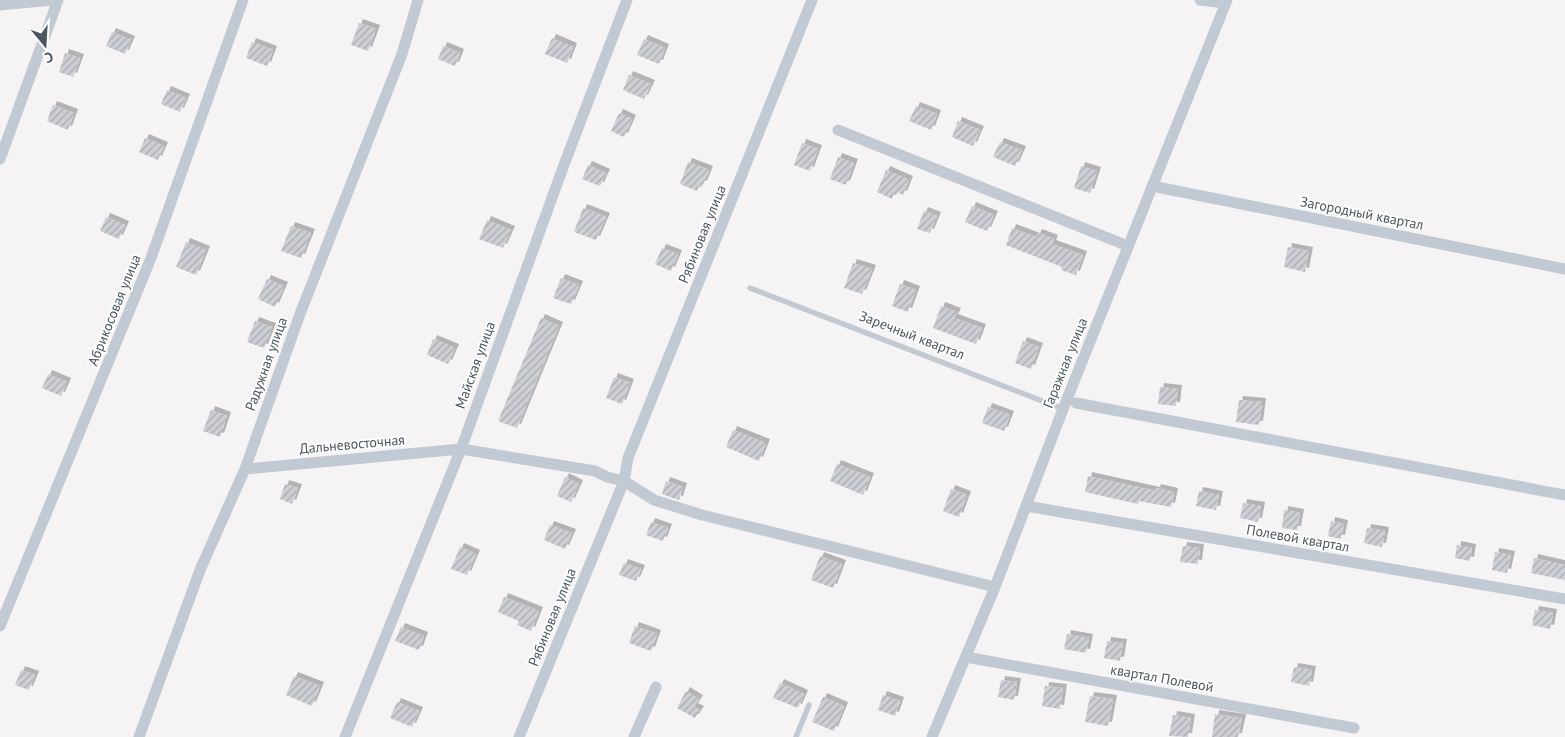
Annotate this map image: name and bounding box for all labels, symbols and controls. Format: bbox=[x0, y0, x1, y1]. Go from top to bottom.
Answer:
north arrow bbox=[20, 20, 70, 70]
text: С bbox=[42, 48, 56, 67]
street label: Рябиновая улица bbox=[674, 182, 730, 286]
street label: Загородный квартал bbox=[1299, 192, 1425, 234]
street label: Абрикосовая улица bbox=[83, 252, 145, 368]
street label: Заречный квартал bbox=[857, 307, 967, 363]
street label: Радужная улица bbox=[241, 315, 291, 413]
street label: Гаражная улица bbox=[1039, 315, 1091, 411]
street label: Майская улица bbox=[451, 319, 499, 411]
street label: Дальневосточная bbox=[298, 430, 406, 458]
street label: Полевой квартал bbox=[1245, 520, 1351, 556]
street label: Рябиновая улица bbox=[524, 565, 580, 669]
street label: квартал Полевой bbox=[1109, 660, 1215, 696]

